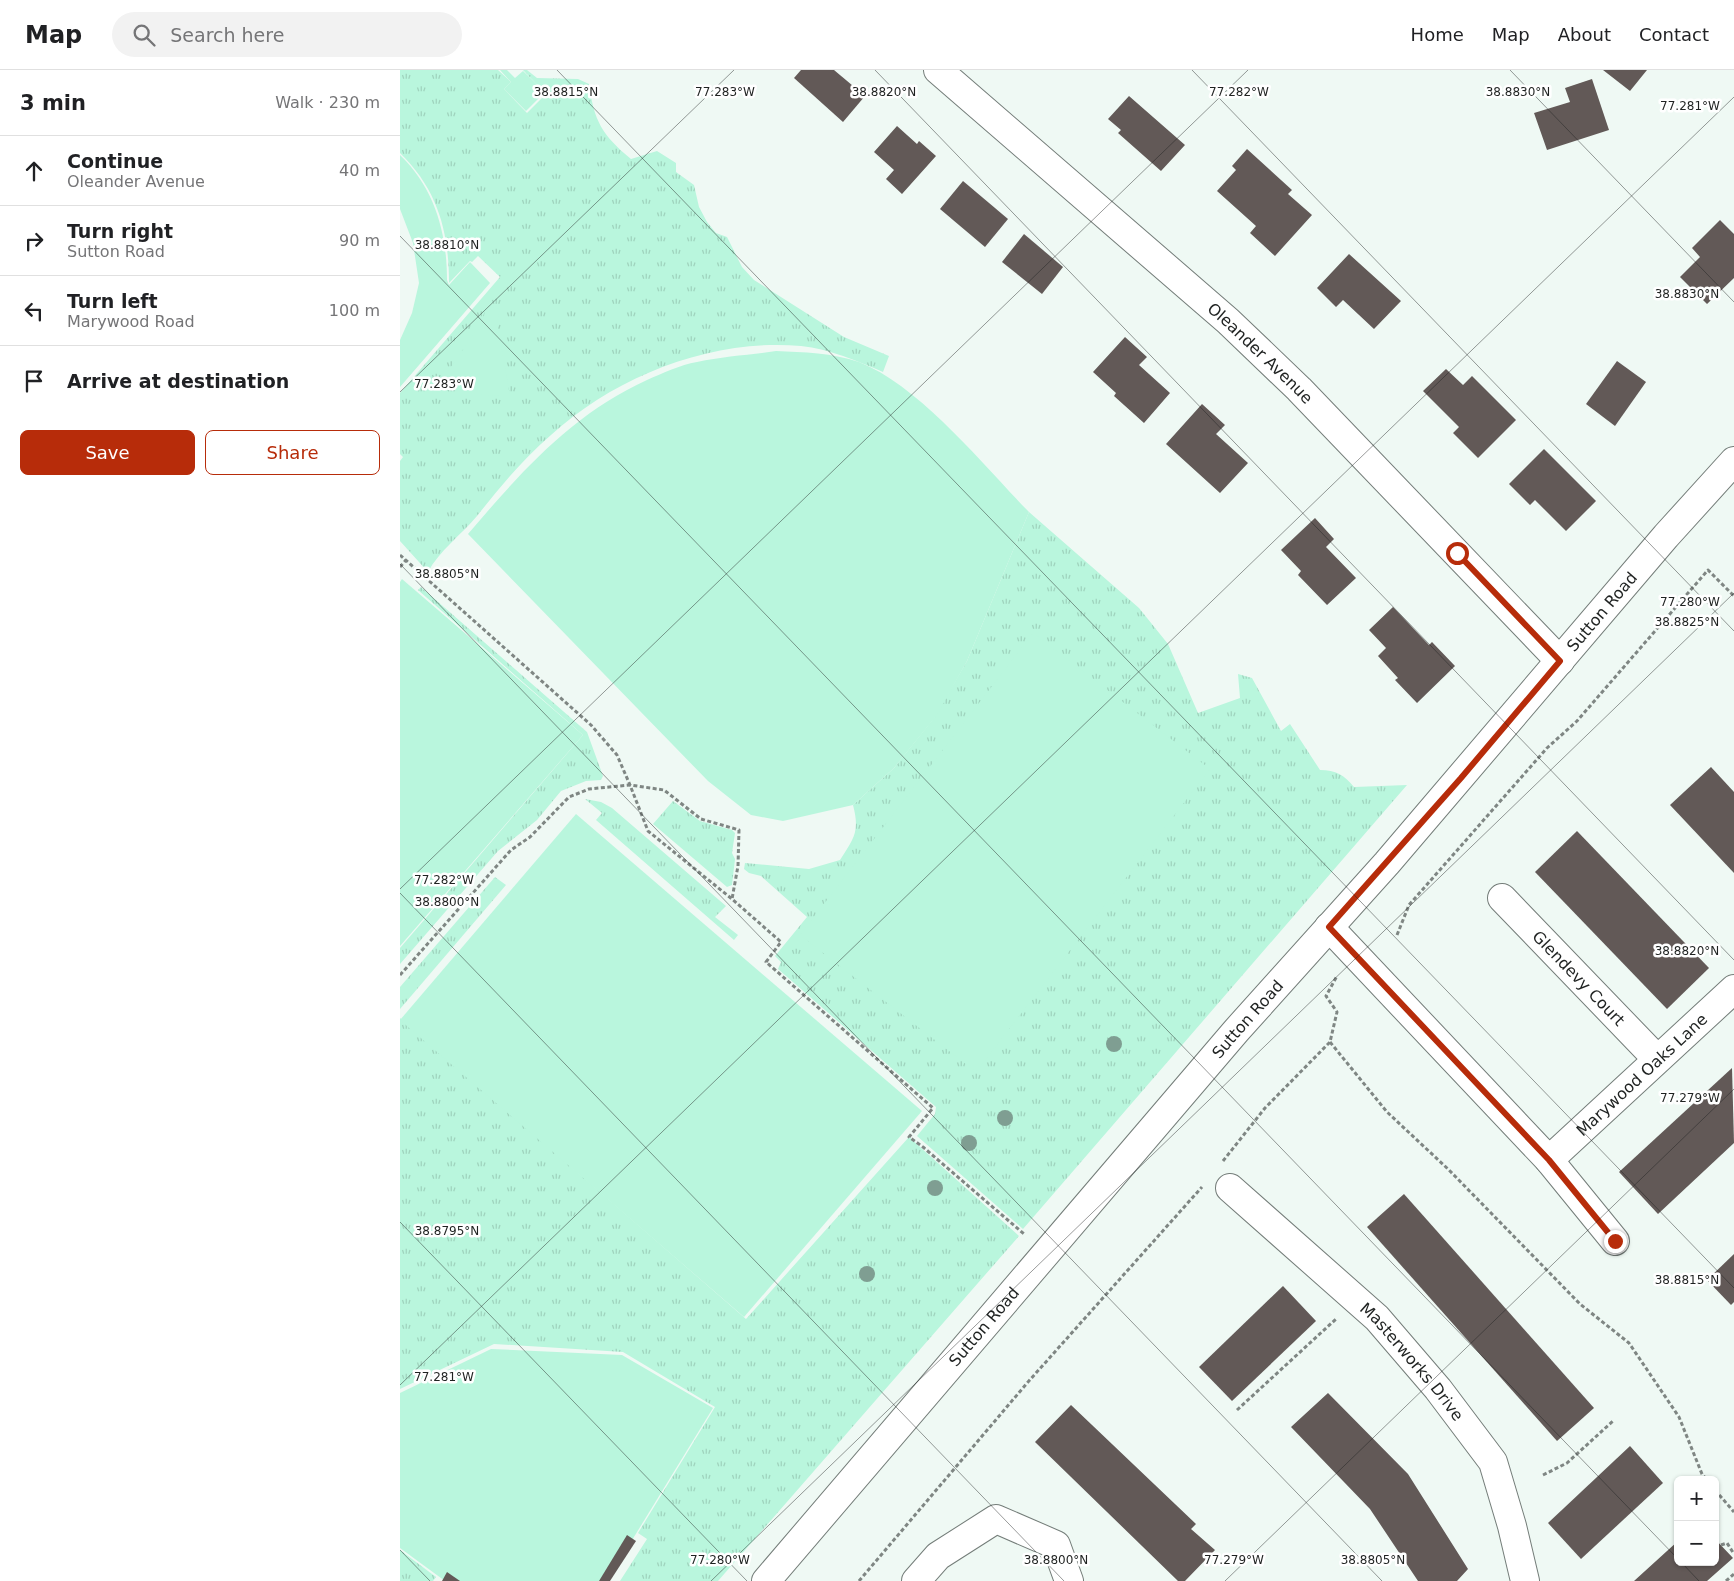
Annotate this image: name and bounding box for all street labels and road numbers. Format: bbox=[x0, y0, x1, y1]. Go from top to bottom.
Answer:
street label: Oleander Avenue bbox=[1204, 298, 1317, 407]
street label: Sutton Road bbox=[1563, 568, 1641, 655]
street label: Glendevy Court bbox=[1529, 926, 1629, 1030]
street label: Sutton Road bbox=[1208, 976, 1287, 1062]
street label: Marywood Oaks Lane bbox=[1572, 1009, 1711, 1140]
street label: Sutton Road bbox=[945, 1283, 1023, 1370]
street label: Masterworks Drive bbox=[1356, 1298, 1468, 1424]

